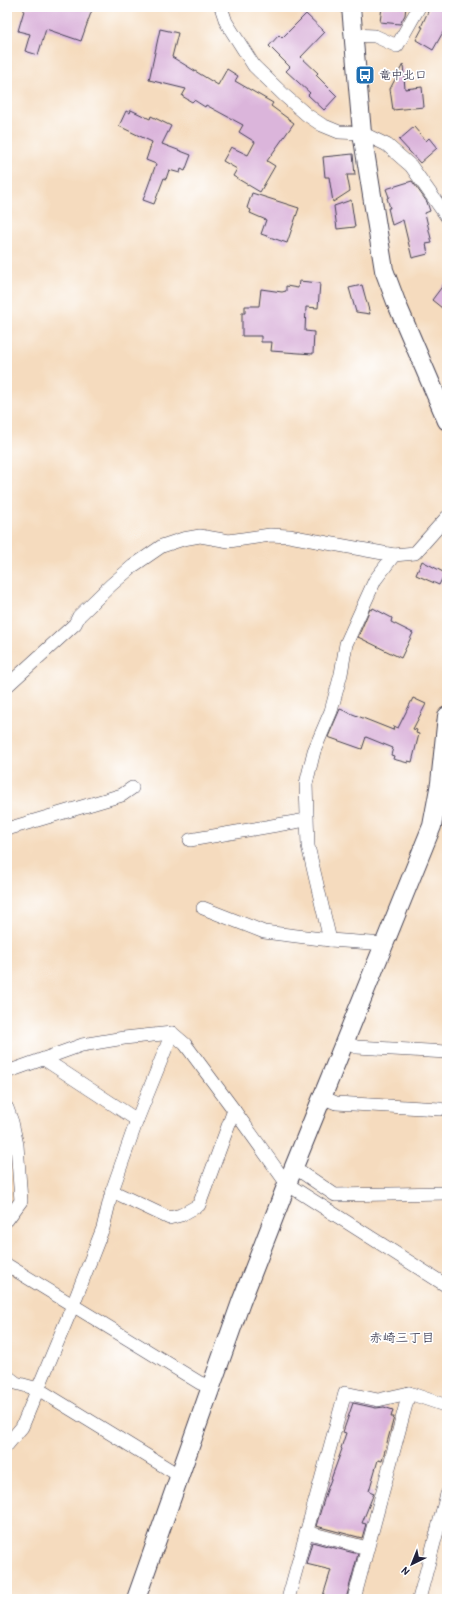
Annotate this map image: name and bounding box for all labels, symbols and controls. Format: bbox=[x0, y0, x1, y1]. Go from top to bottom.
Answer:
bus stop icon: 竜中北口 bbox=[354, 64, 376, 86]
place label: 竜中北口 bbox=[379, 66, 427, 83]
district label: 赤崎三丁目 bbox=[369, 1328, 435, 1346]
north arrow bbox=[392, 1544, 432, 1584]
text: N bbox=[398, 1564, 412, 1578]

